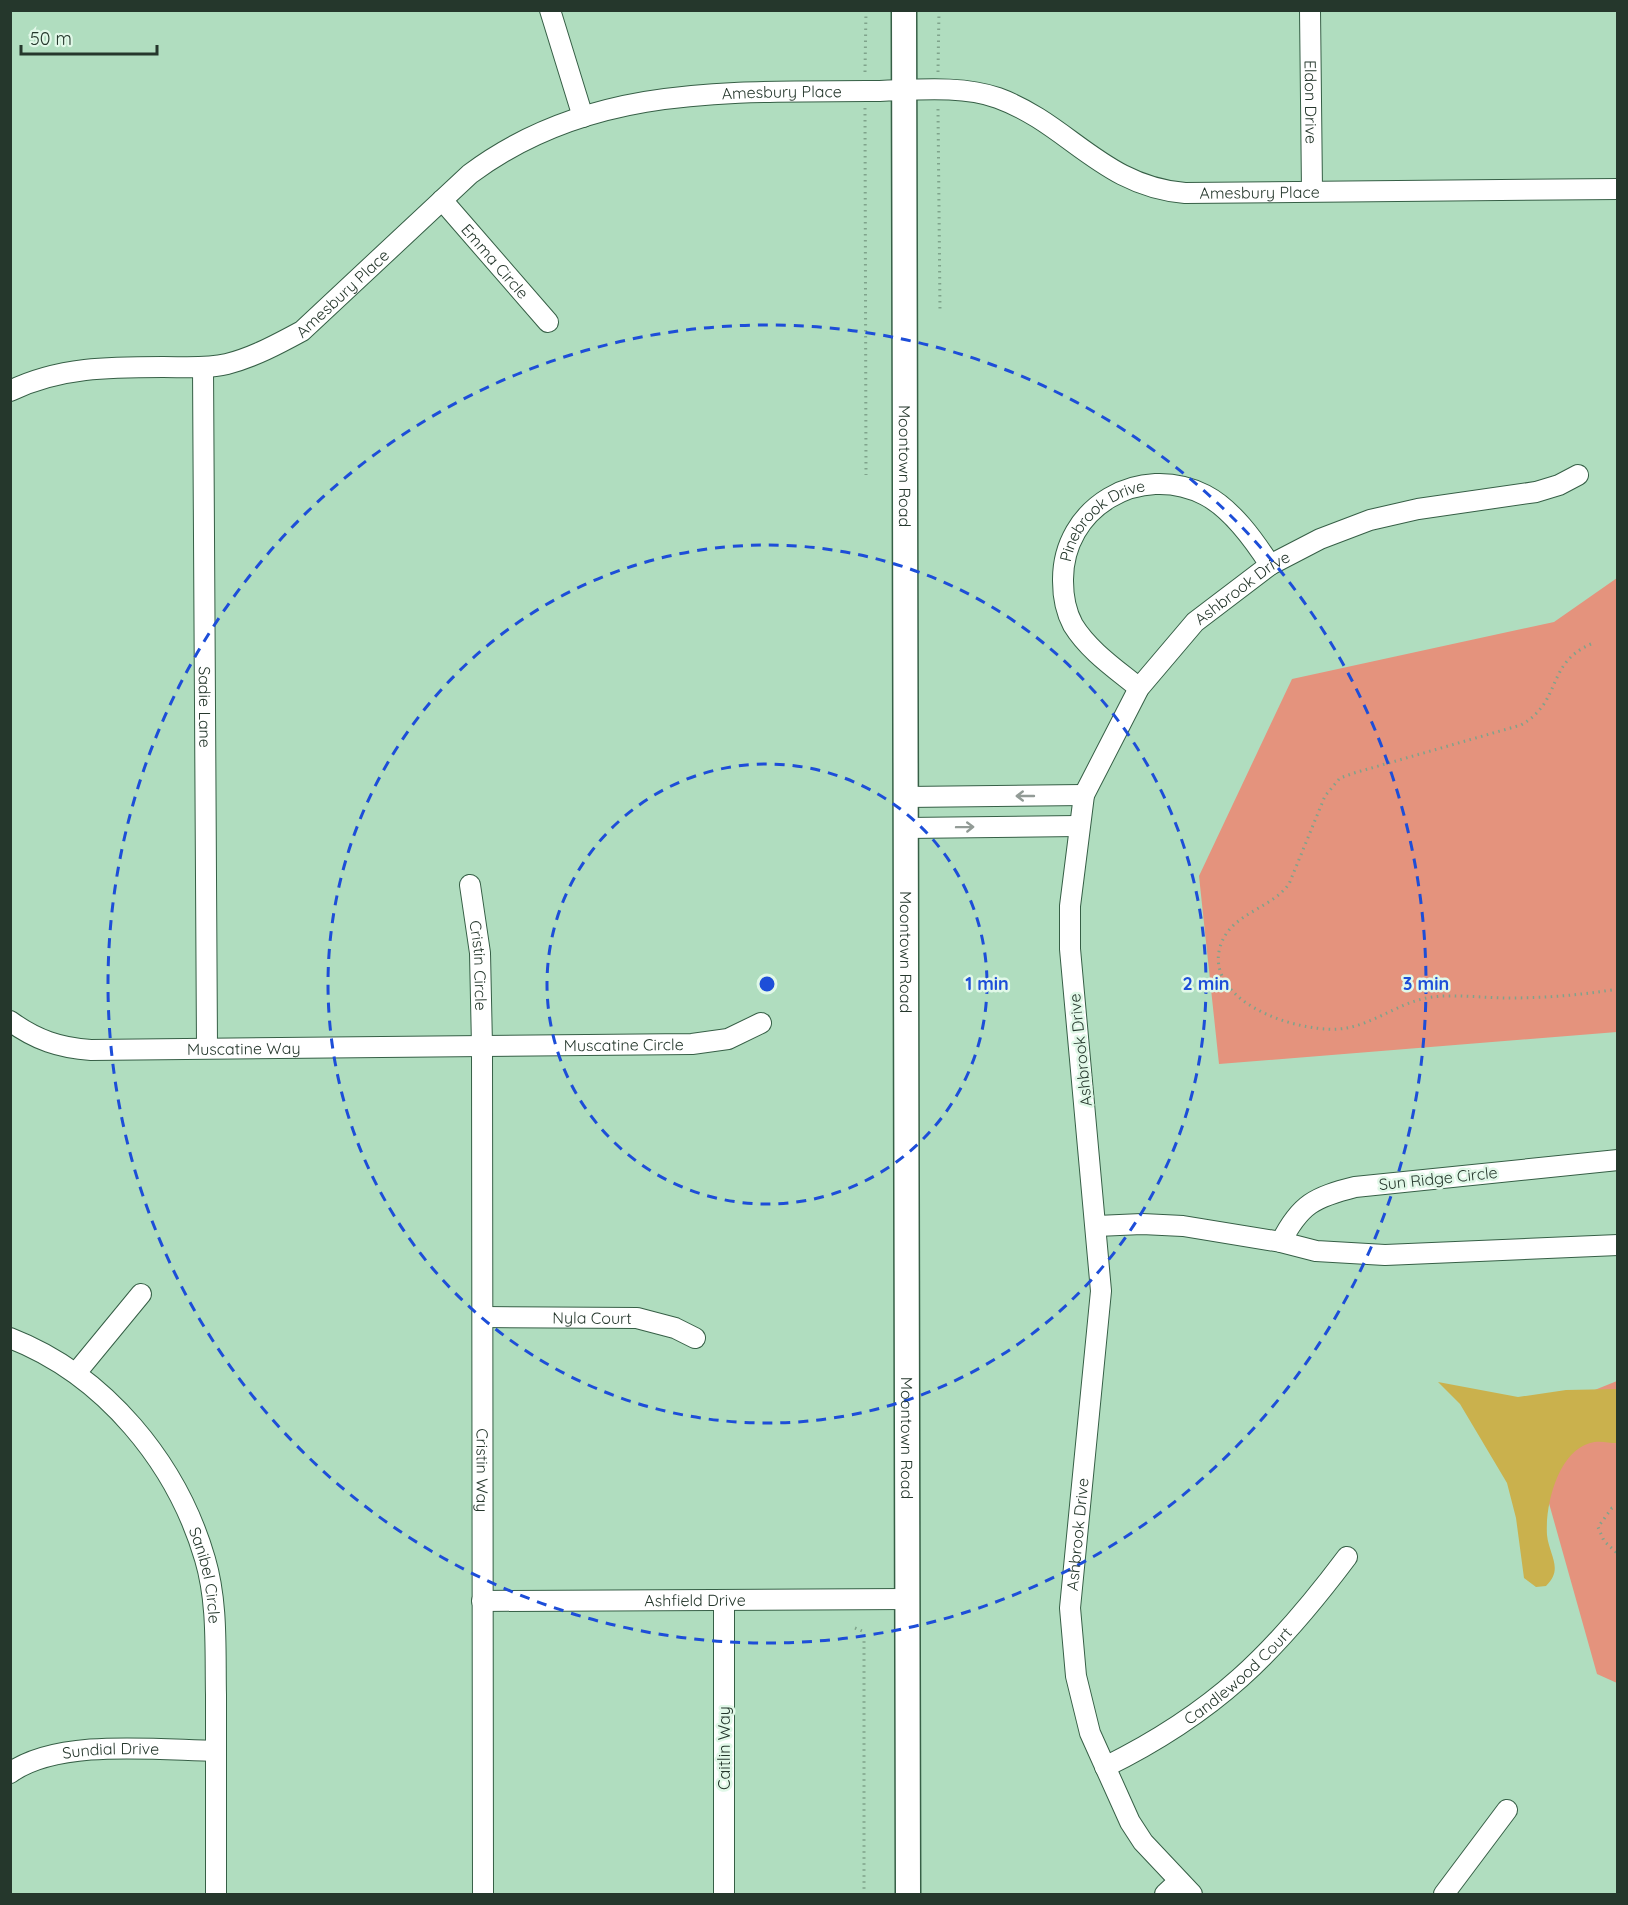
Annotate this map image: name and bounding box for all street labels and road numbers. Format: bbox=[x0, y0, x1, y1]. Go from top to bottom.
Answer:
street label: Eldon Drive bbox=[1301, 60, 1321, 144]
street label: Amesbury Place bbox=[721, 81, 842, 104]
street label: Amesbury Place bbox=[1199, 182, 1320, 203]
street label: Emma Circle bbox=[457, 220, 533, 303]
street label: Amesbury Place bbox=[292, 245, 393, 342]
street label: Moontown Road bbox=[895, 405, 915, 527]
street label: Pinebrook Drive bbox=[1055, 475, 1147, 563]
street label: Ashbrook Drive bbox=[1190, 546, 1293, 629]
street label: Sadie Lane bbox=[195, 666, 215, 748]
street label: Moontown Road bbox=[896, 891, 916, 1013]
street label: Cristin Circle bbox=[465, 919, 491, 1011]
street label: Ashbrook Drive bbox=[1064, 993, 1096, 1107]
street label: Muscatine Circle bbox=[564, 1034, 684, 1055]
street label: Muscatine Way bbox=[187, 1038, 301, 1059]
street label: Sun Ridge Circle bbox=[1378, 1162, 1498, 1194]
street label: Nyla Court bbox=[552, 1307, 632, 1328]
street label: Moontown Road bbox=[897, 1377, 917, 1499]
street label: Cristin Way bbox=[472, 1428, 493, 1512]
street label: Ashbrook Drive bbox=[1062, 1477, 1093, 1592]
street label: Sanibel Circle bbox=[185, 1524, 225, 1624]
street label: Ashfield Drive bbox=[644, 1590, 746, 1610]
street label: Candlewood Court bbox=[1180, 1623, 1296, 1729]
street label: Caitlin Way bbox=[714, 1706, 734, 1790]
street label: Sundial Drive bbox=[61, 1738, 160, 1763]

